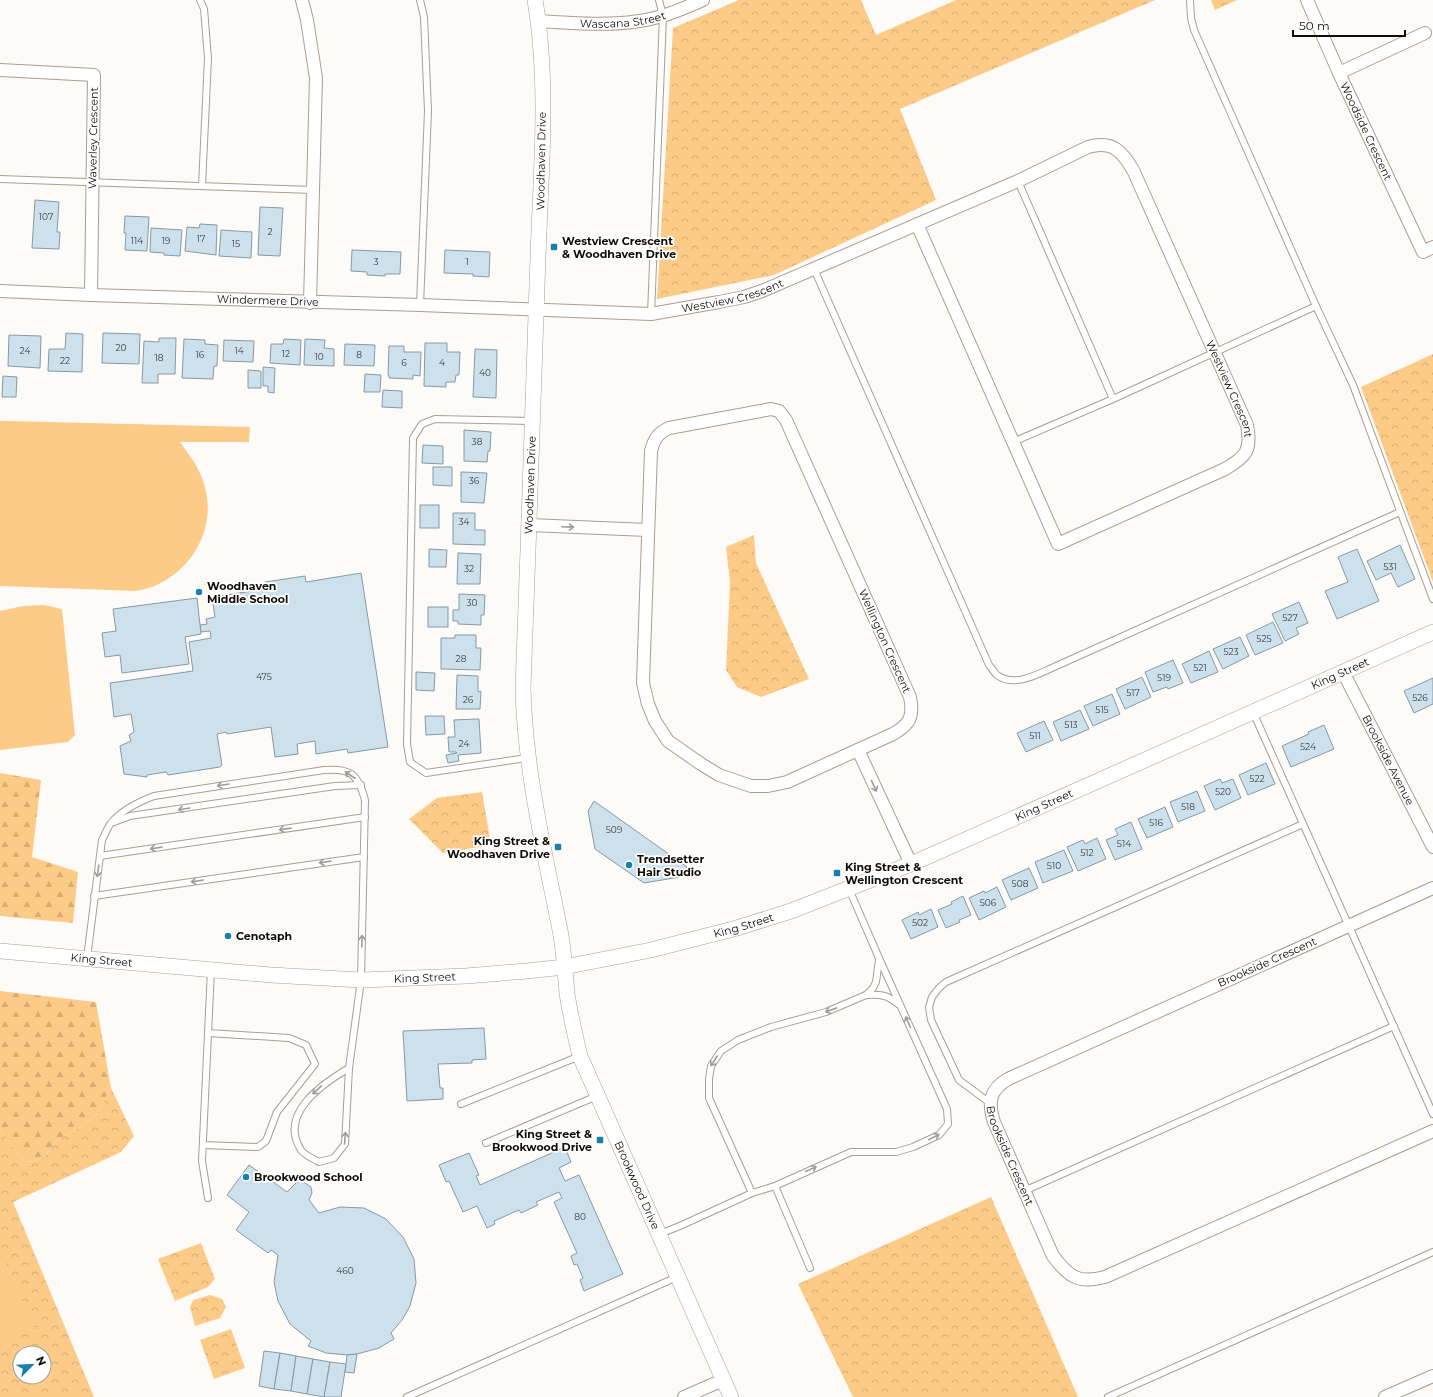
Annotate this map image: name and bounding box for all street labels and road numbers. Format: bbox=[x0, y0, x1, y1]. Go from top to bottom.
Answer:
street label: Wascana Street bbox=[580, 8, 668, 31]
street label: Woodside Crescent bbox=[1337, 80, 1396, 183]
street label: Waverley Crescent bbox=[85, 86, 101, 189]
street label: Woodhaven Drive bbox=[533, 111, 549, 210]
street label: Westview Crescent bbox=[680, 275, 786, 315]
street label: Windermere Drive bbox=[217, 292, 319, 309]
street label: Westview Crescent bbox=[1203, 338, 1256, 439]
street label: Woodhaven Drive bbox=[521, 435, 539, 534]
street label: Wellington Crescent bbox=[856, 587, 914, 696]
street label: King Street bbox=[1309, 654, 1372, 692]
street label: Brookside Avenue bbox=[1359, 712, 1417, 808]
street label: King Street bbox=[1013, 786, 1076, 824]
street label: King Street bbox=[712, 910, 776, 941]
street label: Brookside Crescent bbox=[1215, 934, 1319, 990]
street label: King Street bbox=[70, 950, 134, 970]
street label: King Street bbox=[394, 969, 457, 986]
street label: Brookside Crescent bbox=[984, 1105, 1037, 1208]
street label: Brookwood Drive bbox=[612, 1139, 663, 1232]

